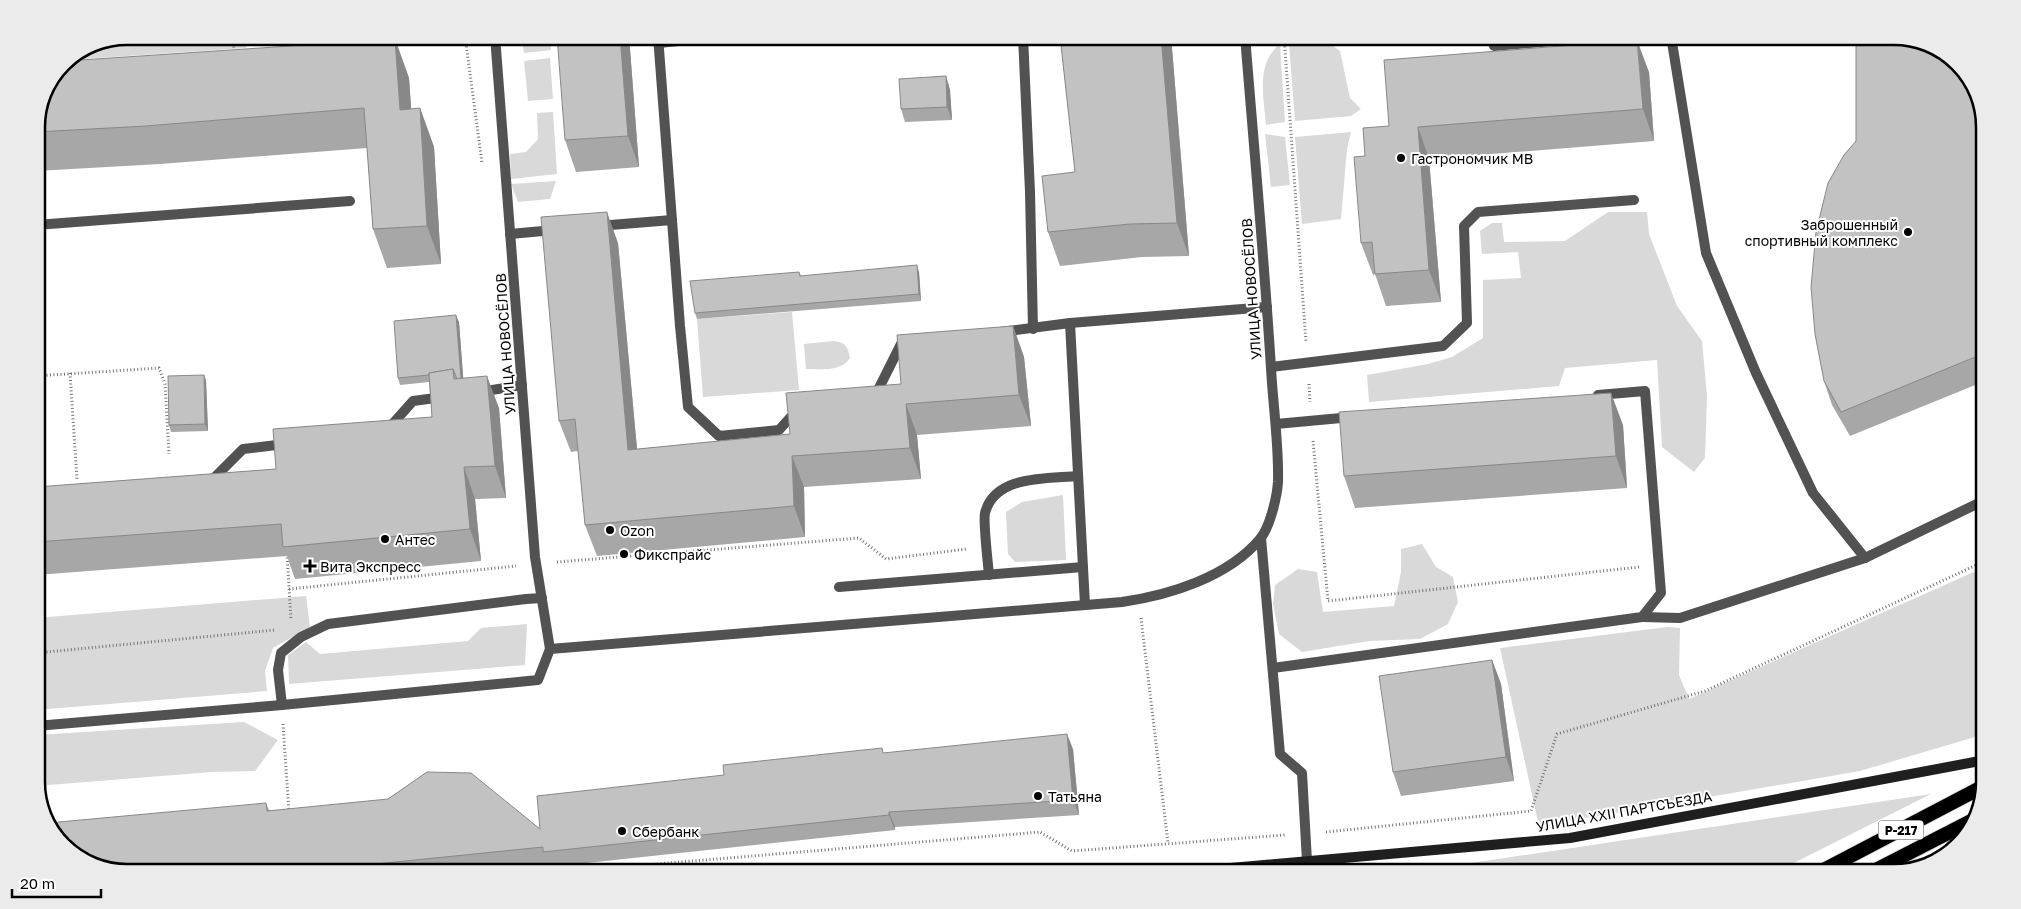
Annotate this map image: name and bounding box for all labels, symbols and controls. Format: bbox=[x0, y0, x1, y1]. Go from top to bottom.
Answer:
place label: Гастрономчик МВ bbox=[1411, 150, 1533, 167]
marker: Гастрономчик МВ bbox=[1395, 152, 1407, 164]
place label: Заброшенный спортивный комплекс bbox=[1745, 216, 1898, 249]
street label: УЛИЦА НОВОСЁЛОВ bbox=[1238, 218, 1264, 360]
marker: Заброшенный спортивный комплекс bbox=[1902, 226, 1914, 238]
street label: УЛИЦА НОВОСЁЛОВ bbox=[492, 273, 518, 415]
place label: Ozon bbox=[620, 522, 654, 539]
marker: Ozon bbox=[604, 524, 616, 536]
place label: Антес bbox=[395, 531, 436, 548]
marker: Антес bbox=[379, 533, 391, 545]
place label: Фикспрайс bbox=[634, 546, 711, 563]
marker: Фикспрайс bbox=[618, 548, 630, 560]
place label: Вита Экспресс bbox=[320, 558, 422, 575]
marker: Вита Экспресс bbox=[304, 560, 316, 572]
street label: УЛИЦА XXII ПАРТСЪЕЗДА bbox=[1535, 787, 1714, 835]
place label: Татьяна bbox=[1048, 788, 1102, 805]
marker: Татьяна bbox=[1032, 790, 1044, 802]
road number: Р-217 bbox=[1878, 820, 1924, 840]
place label: Сбербанк bbox=[632, 823, 699, 840]
marker: Сбербанк bbox=[616, 825, 628, 837]
scale bar bbox=[12, 866, 101, 898]
text: 20 m bbox=[20, 874, 55, 892]

